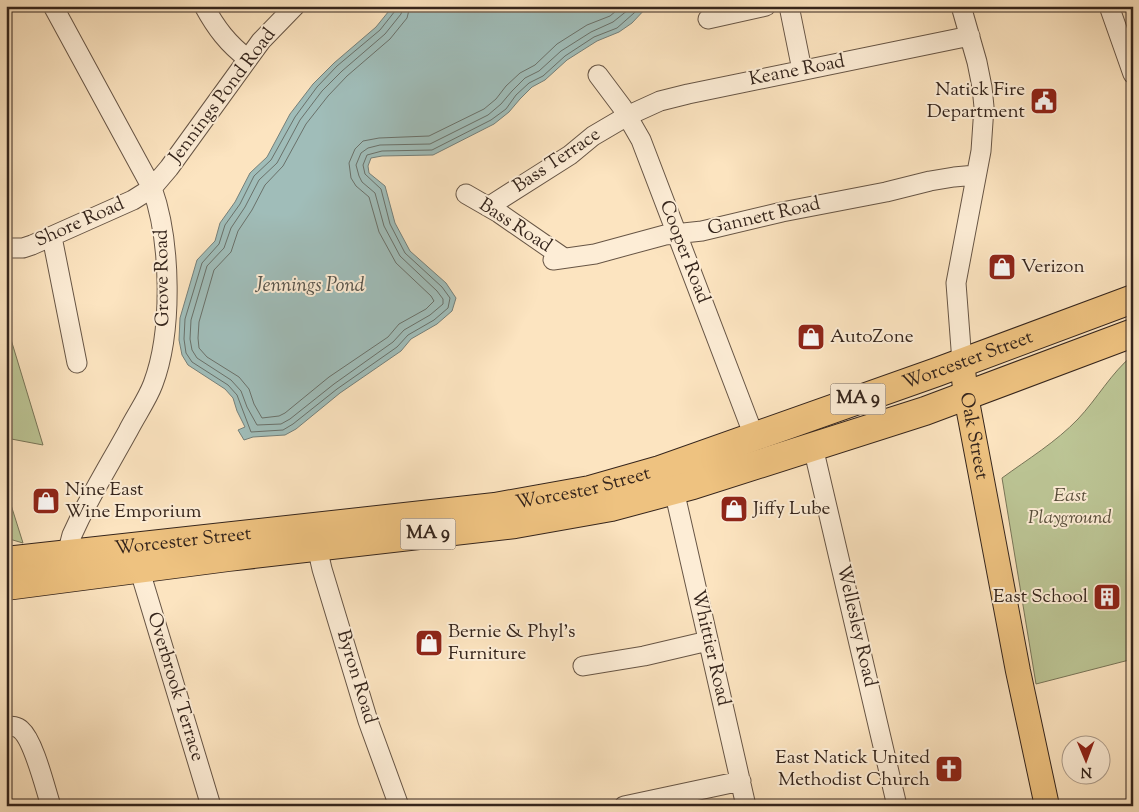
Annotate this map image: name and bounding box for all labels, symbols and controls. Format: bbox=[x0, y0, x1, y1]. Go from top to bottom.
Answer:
street label: Jennings Pond Road bbox=[163, 23, 283, 170]
street label: Keane Road bbox=[747, 48, 848, 94]
place label: Natick Fire Department bbox=[927, 77, 1025, 126]
public building icon: Natick Fire Department bbox=[1029, 86, 1059, 116]
street label: Bass Terrace bbox=[508, 122, 606, 200]
street label: Shore Road bbox=[31, 191, 129, 255]
street label: Gannett Road bbox=[705, 191, 823, 243]
street label: Bass Road bbox=[473, 192, 557, 260]
street label: Cooper Road bbox=[652, 196, 716, 308]
street label: Grove Road bbox=[149, 229, 177, 327]
shop icon: Verizon bbox=[987, 252, 1017, 282]
place label: Verizon bbox=[1021, 254, 1085, 281]
water label: Jennings Pond bbox=[254, 272, 365, 301]
shop icon: AutoZone bbox=[796, 322, 826, 352]
place label: AutoZone bbox=[830, 324, 914, 351]
street label: Worcester Street bbox=[899, 324, 1037, 397]
road number: MA 9 bbox=[830, 384, 886, 414]
street label: Oak Street bbox=[952, 390, 995, 483]
street label: Worcester Street bbox=[514, 460, 654, 517]
place label: Nine East Wine Emporium bbox=[65, 477, 202, 526]
park label: East Playground bbox=[1028, 483, 1113, 532]
shop icon: Nine East Wine Emporium bbox=[31, 486, 61, 516]
shop icon: Jiffy Lube bbox=[719, 494, 749, 524]
place label: Jiffy Lube bbox=[752, 496, 831, 523]
road number: MA 9 bbox=[400, 518, 456, 550]
street label: Worcester Street bbox=[113, 520, 253, 562]
street label: Wellesley Road bbox=[829, 562, 883, 690]
building icon: East School bbox=[1092, 582, 1122, 612]
place label: East School bbox=[993, 584, 1088, 611]
street label: Whittier Road bbox=[684, 587, 737, 709]
street label: Overbrook Terrace bbox=[139, 609, 211, 765]
place label: Bernie & Phyl's Furniture bbox=[448, 619, 576, 668]
street label: Byron Road bbox=[329, 627, 383, 728]
shop icon: Bernie & Phyl's Furniture bbox=[414, 628, 444, 658]
north arrow bbox=[1062, 734, 1112, 784]
place label: East Natick United Methodist Church bbox=[775, 745, 930, 794]
church icon: East Natick United Methodist Church bbox=[934, 754, 964, 784]
text: N bbox=[1080, 761, 1092, 781]

